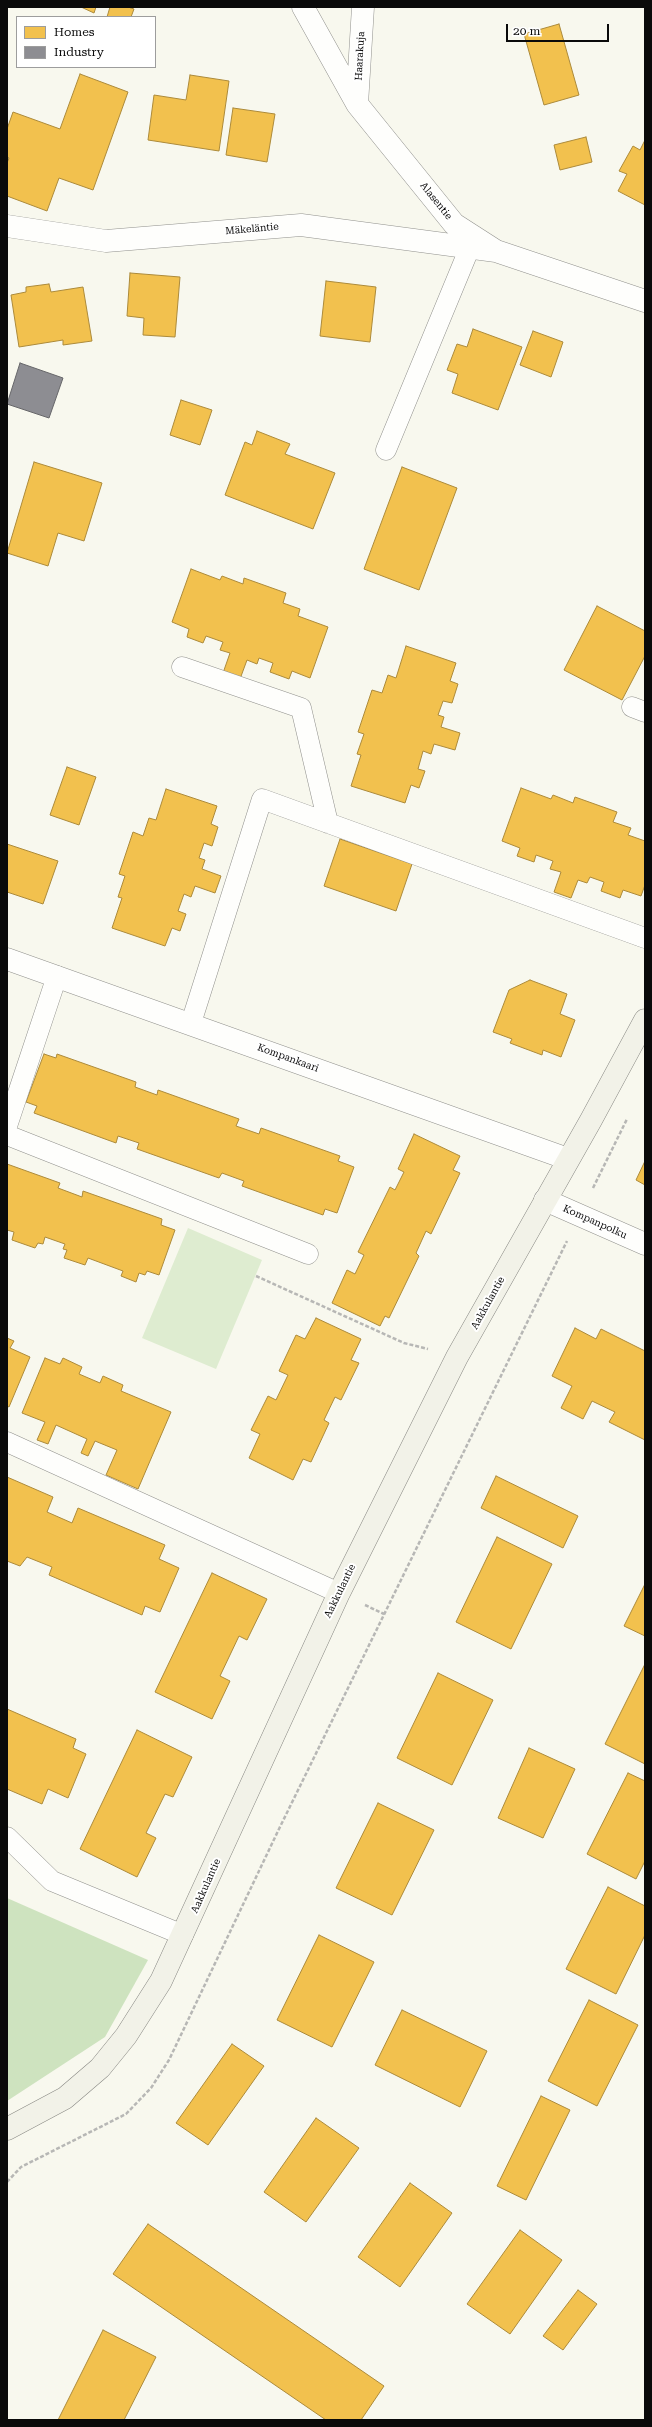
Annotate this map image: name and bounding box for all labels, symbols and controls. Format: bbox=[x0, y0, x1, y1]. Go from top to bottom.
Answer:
legend bbox=[16, 16, 156, 68]
scale bar bbox=[508, 16, 611, 42]
text: 20 m bbox=[513, 24, 540, 38]
text: Homes bbox=[54, 25, 94, 39]
street label: Haarakuja bbox=[353, 31, 367, 81]
text: Industry bbox=[54, 45, 104, 59]
street label: Alasentie bbox=[417, 180, 455, 222]
street label: Mäkeläntie bbox=[225, 221, 279, 237]
street label: Kompankaari bbox=[256, 1041, 320, 1075]
street label: Kompanpolku bbox=[561, 1203, 629, 1241]
street label: Aakkulantie bbox=[469, 1275, 507, 1331]
street label: Aakkulantie bbox=[322, 1562, 358, 1620]
street label: Aakkulantie bbox=[189, 1857, 223, 1915]

